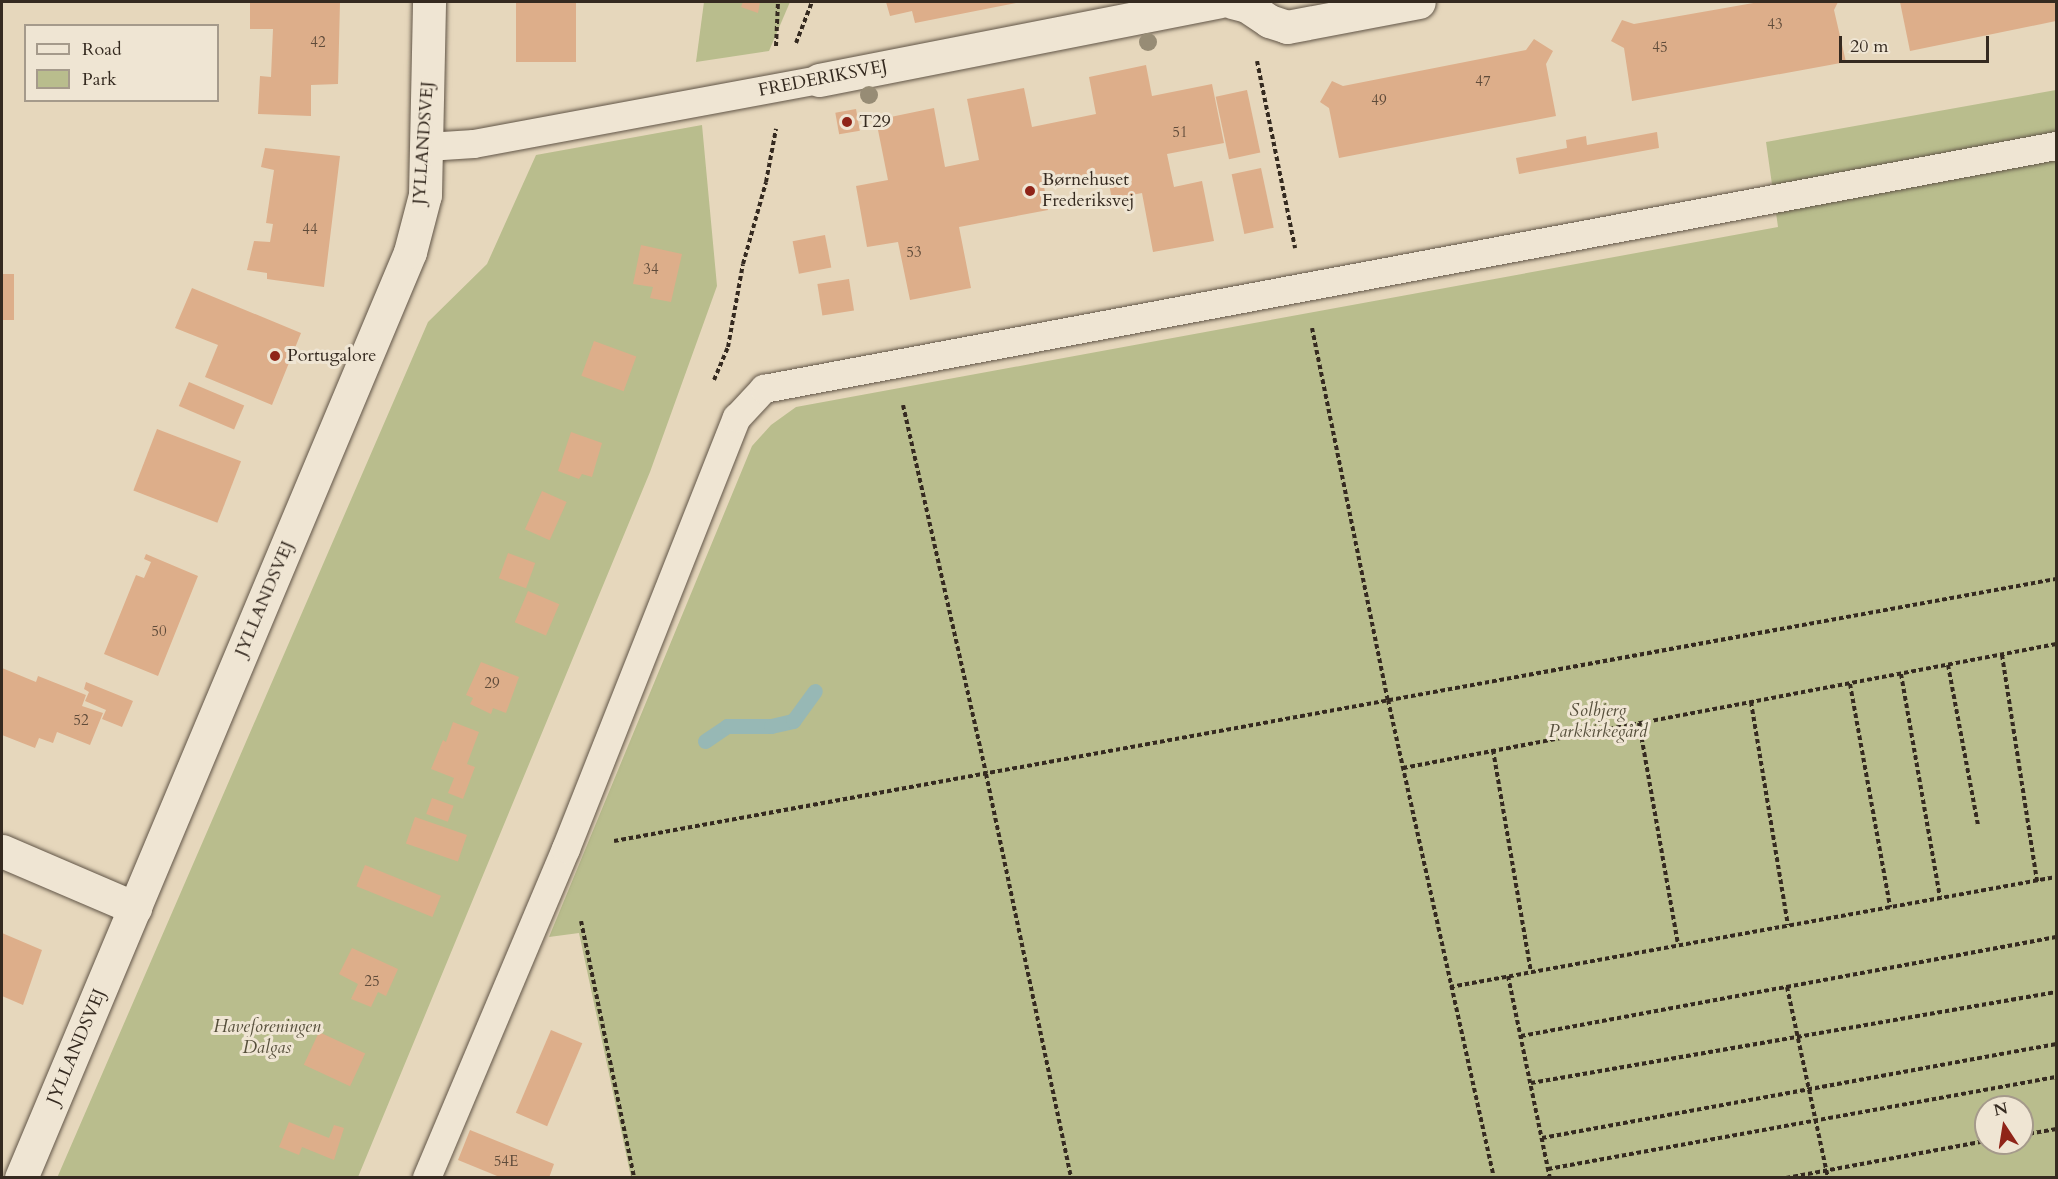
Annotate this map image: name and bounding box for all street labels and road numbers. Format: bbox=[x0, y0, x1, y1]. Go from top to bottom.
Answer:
street label: FREDERIKSVEJ bbox=[757, 56, 889, 102]
street label: JYLLANDSVEJ bbox=[409, 81, 439, 205]
street label: JYLLANDSVEJ bbox=[231, 538, 299, 660]
street label: JYLLANDSVEJ bbox=[43, 986, 111, 1108]

